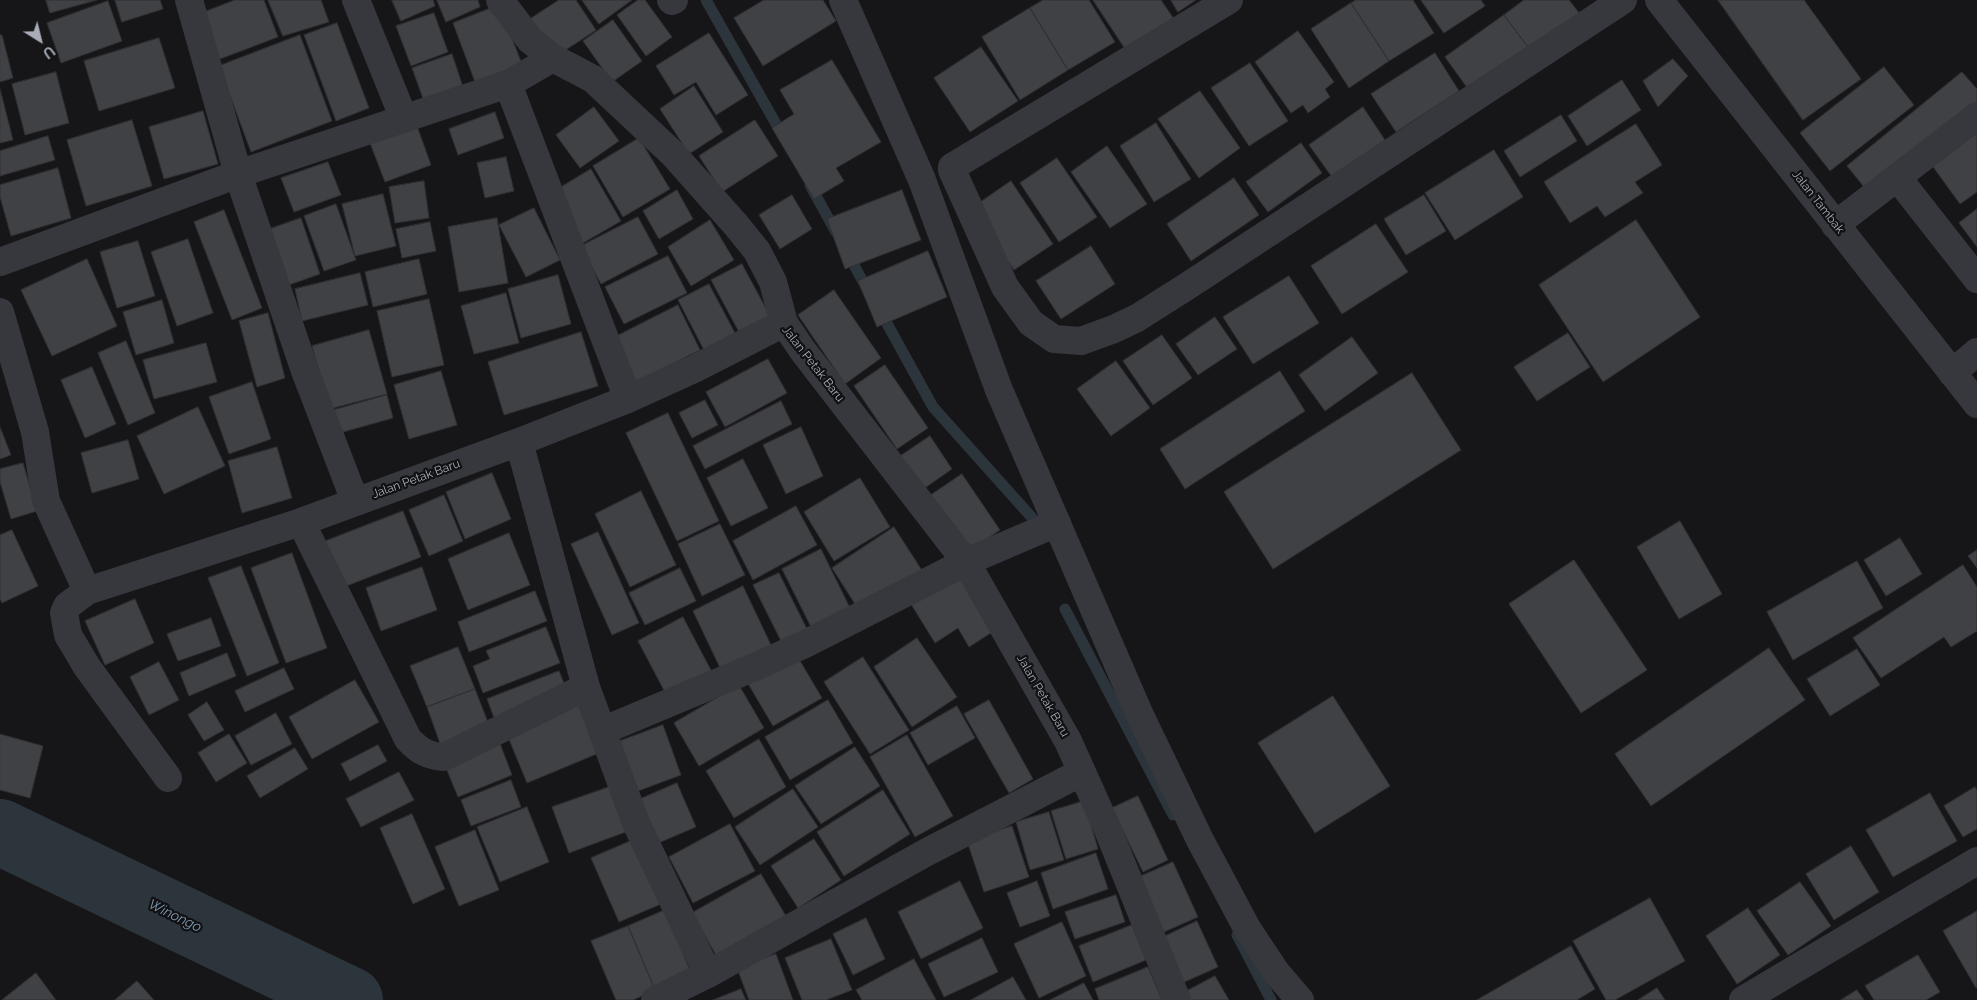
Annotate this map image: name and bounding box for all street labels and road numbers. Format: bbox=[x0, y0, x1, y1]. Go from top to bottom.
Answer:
street label: Jalan Tambak bbox=[1789, 168, 1847, 236]
street label: Jalan Petak Baru bbox=[779, 323, 847, 405]
street label: Jalan Petak Baru bbox=[370, 456, 462, 502]
street label: Jalan Petak Baru bbox=[1014, 652, 1072, 740]

